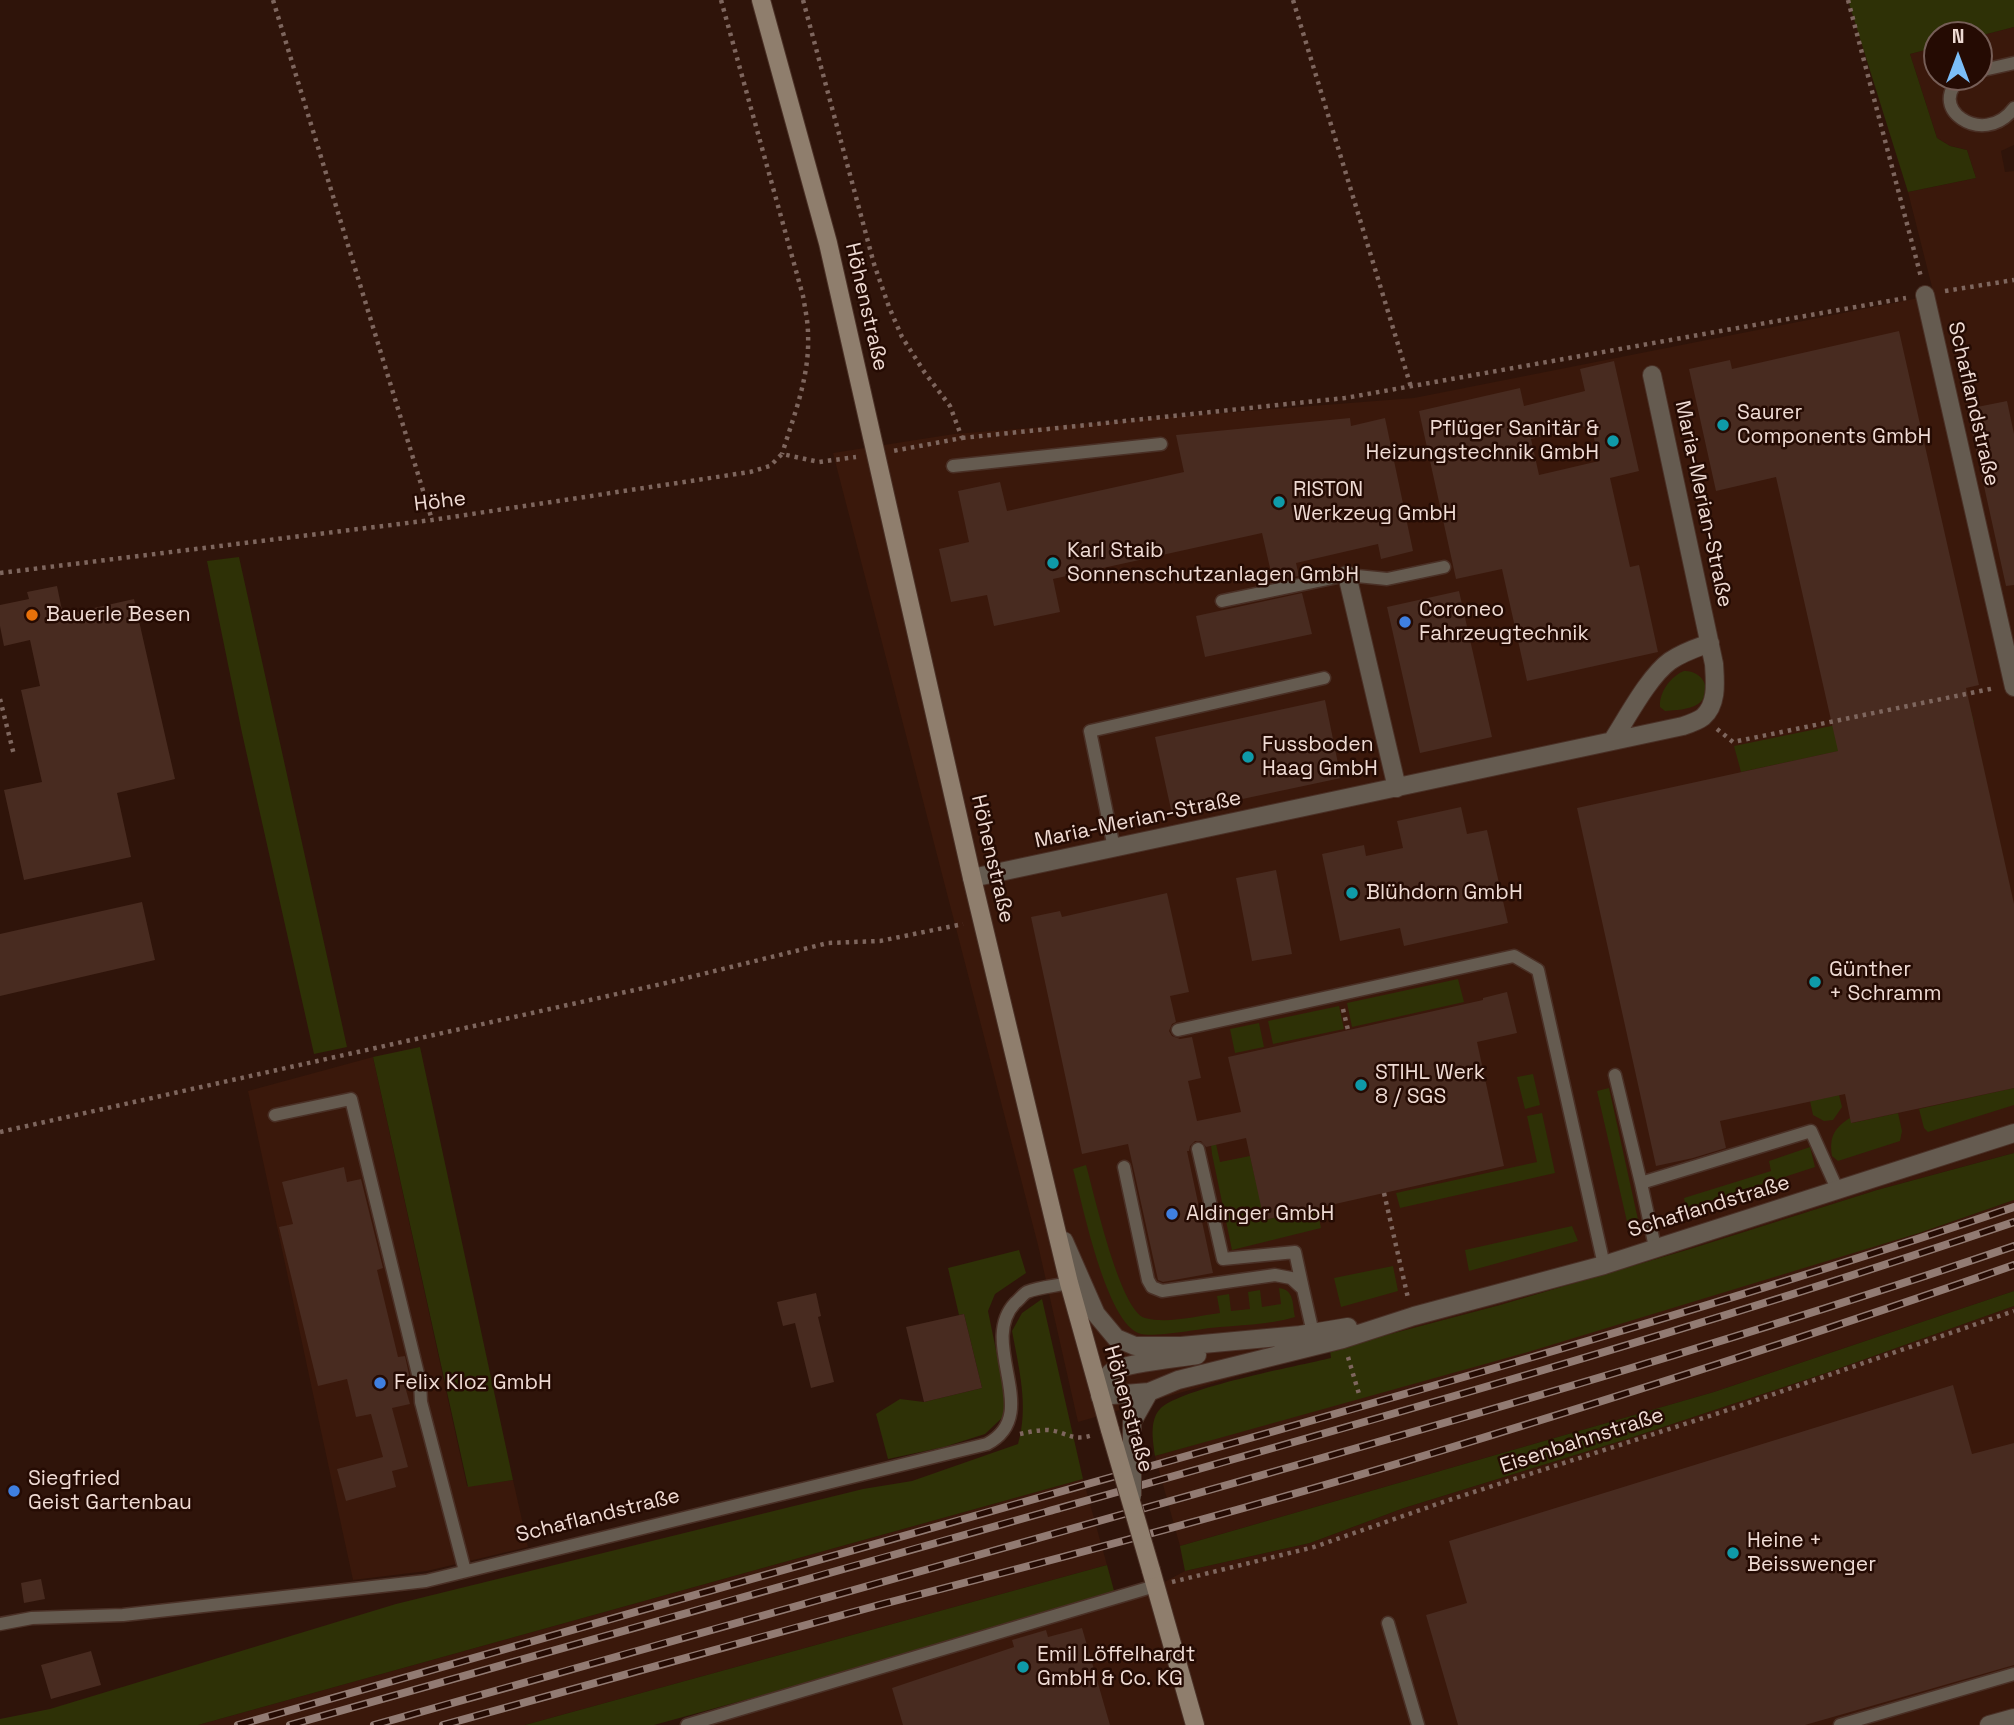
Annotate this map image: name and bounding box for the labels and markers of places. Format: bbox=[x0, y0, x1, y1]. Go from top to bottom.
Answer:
place label: Saurer Components GmbH bbox=[1737, 400, 1931, 450]
place label: Pflüger Sanitär & Heizungstechnik GmbH bbox=[1366, 416, 1599, 466]
marker: Saurer Components GmbH bbox=[1715, 417, 1731, 433]
marker: Pflüger Sanitär & Heizungstechnik GmbH bbox=[1605, 433, 1621, 449]
place label: RISTON Werkzeug GmbH bbox=[1293, 477, 1457, 527]
marker: RISTON Werkzeug GmbH bbox=[1271, 494, 1287, 510]
place label: Karl Staib Sonnenschutzanlagen GmbH bbox=[1067, 538, 1359, 588]
marker: Karl Staib Sonnenschutzanlagen GmbH bbox=[1045, 555, 1061, 571]
place label: Coroneo Fahrzeugtechnik bbox=[1419, 597, 1589, 647]
place label: Bauerle Besen bbox=[46, 602, 191, 628]
marker: Bauerle Besen bbox=[24, 607, 40, 623]
marker: Coroneo Fahrzeugtechnik bbox=[1397, 614, 1413, 630]
place label: Fussboden Haag GmbH bbox=[1262, 732, 1378, 782]
marker: Fussboden Haag GmbH bbox=[1240, 749, 1256, 765]
place label: Blühdorn GmbH bbox=[1366, 880, 1523, 906]
marker: Blühdorn GmbH bbox=[1344, 885, 1360, 901]
place label: Günther + Schramm bbox=[1829, 957, 1941, 1007]
marker: Günther + Schramm bbox=[1807, 974, 1823, 990]
place label: STIHL Werk 8 / SGS bbox=[1375, 1060, 1485, 1110]
marker: STIHL Werk 8 / SGS bbox=[1353, 1077, 1369, 1093]
place label: Aldinger GmbH bbox=[1186, 1201, 1334, 1227]
marker: Aldinger GmbH bbox=[1164, 1206, 1180, 1222]
place label: Felix Kloz GmbH bbox=[394, 1370, 552, 1396]
marker: Felix Kloz GmbH bbox=[372, 1375, 388, 1391]
place label: Siegfried Geist Gartenbau bbox=[28, 1466, 192, 1516]
marker: Siegfried Geist Gartenbau bbox=[6, 1483, 22, 1499]
place label: Heine + Beisswenger bbox=[1747, 1528, 1876, 1578]
marker: Heine + Beisswenger bbox=[1725, 1545, 1741, 1561]
place label: Emil Löffelhardt GmbH & Co. KG bbox=[1037, 1642, 1195, 1692]
marker: Emil Löffelhardt GmbH & Co. KG bbox=[1015, 1659, 1031, 1675]

